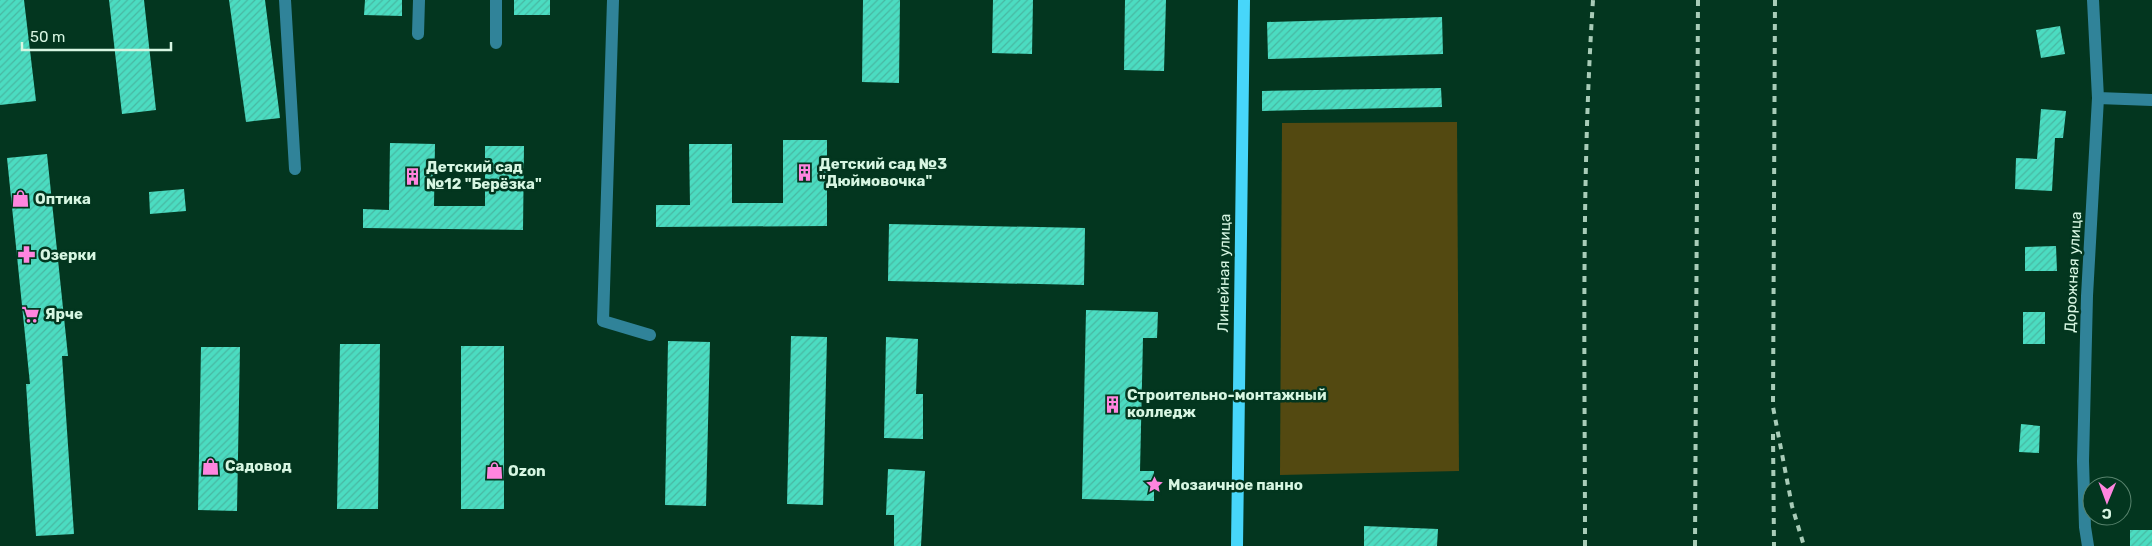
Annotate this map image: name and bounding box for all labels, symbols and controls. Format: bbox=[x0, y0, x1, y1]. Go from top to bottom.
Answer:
scale bar bbox=[22, 20, 171, 52]
text: 50 m bbox=[30, 28, 65, 46]
place label: Детский сад №3 "Дюймовочка" bbox=[819, 155, 947, 190]
place label: Детский сад №12 "Берёзка" bbox=[426, 158, 542, 193]
building icon: Детский сад №3 "Дюймовочка" bbox=[795, 163, 815, 183]
building icon: Детский сад №12 "Берёзка" bbox=[402, 166, 422, 186]
shop icon: Оптика bbox=[11, 189, 31, 209]
place label: Оптика bbox=[35, 190, 91, 208]
street label: Дорожная улица bbox=[2061, 211, 2085, 333]
street label: Линейная улица bbox=[1214, 213, 1234, 333]
pharmacy icon: Озерки bbox=[16, 245, 36, 265]
place label: Озерки bbox=[40, 246, 96, 264]
supermarket icon: Ярче bbox=[21, 304, 41, 324]
place label: Ярче bbox=[45, 305, 83, 323]
place label: Строительно-монтажный колледж bbox=[1127, 386, 1327, 421]
building icon: Строительно-монтажный колледж bbox=[1103, 394, 1123, 414]
shop icon: Садовод bbox=[201, 456, 221, 476]
place label: Садовод bbox=[225, 457, 292, 475]
shop icon: Ozon bbox=[484, 461, 504, 481]
place label: Ozon bbox=[508, 462, 546, 480]
place icon: Мозаичное панно bbox=[1144, 475, 1164, 495]
place label: Мозаичное панно bbox=[1168, 476, 1303, 494]
north arrow bbox=[2082, 476, 2132, 526]
text: С bbox=[2102, 505, 2112, 522]

